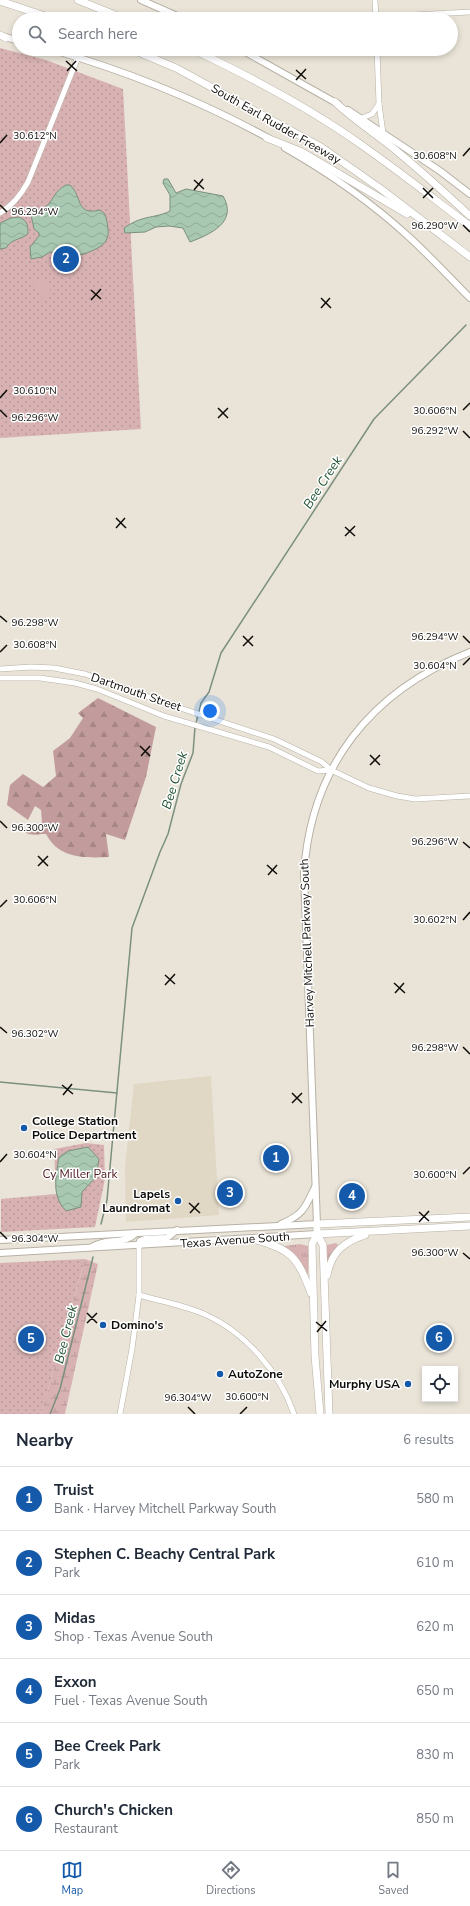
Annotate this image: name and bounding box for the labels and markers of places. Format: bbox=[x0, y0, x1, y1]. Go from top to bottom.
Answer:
pin: 2 bbox=[53, 244, 79, 274]
place label: College Station Police Department bbox=[32, 1113, 137, 1143]
marker: College Station Police Department bbox=[19, 1123, 29, 1133]
pin: 1 bbox=[263, 1143, 289, 1173]
pin: 3 bbox=[217, 1178, 243, 1208]
pin: 4 bbox=[339, 1181, 365, 1211]
place label: Lapels Laundromat bbox=[102, 1186, 170, 1216]
marker: Lapels Laundromat bbox=[173, 1196, 183, 1206]
place label: Domino's bbox=[111, 1317, 163, 1333]
marker: Domino's bbox=[98, 1320, 108, 1330]
pin: 6 bbox=[426, 1323, 452, 1353]
pin: 5 bbox=[18, 1324, 44, 1354]
place label: AutoZone bbox=[228, 1366, 283, 1382]
marker: AutoZone bbox=[215, 1369, 225, 1379]
place label: Murphy USA bbox=[329, 1376, 400, 1392]
marker: Murphy USA bbox=[403, 1379, 413, 1389]

